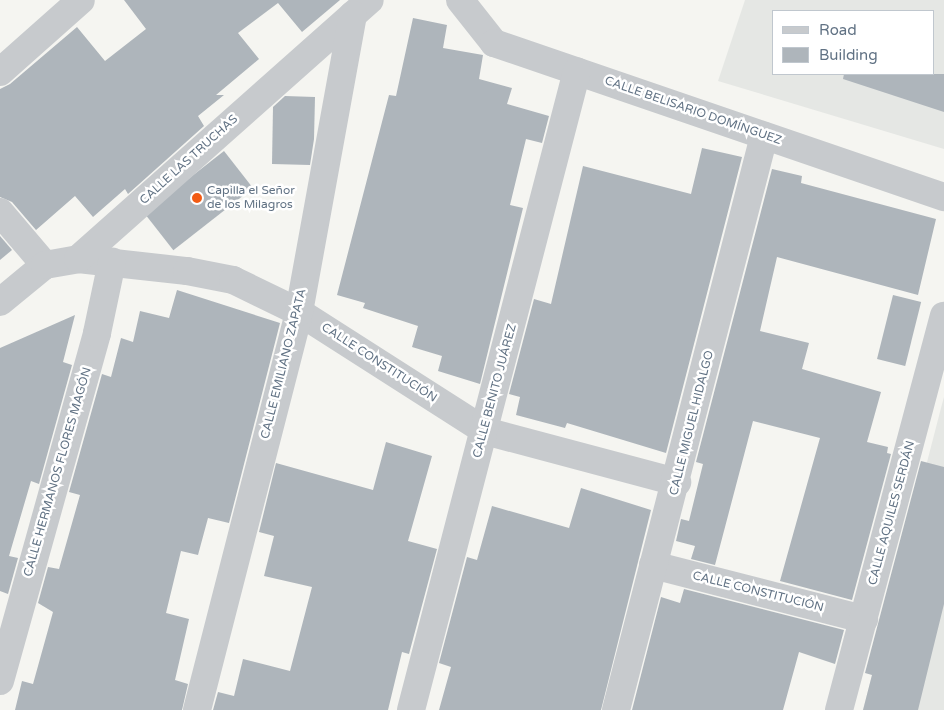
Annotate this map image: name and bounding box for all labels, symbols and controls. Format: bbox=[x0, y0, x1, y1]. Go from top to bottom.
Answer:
legend bbox=[772, 10, 934, 75]
text: Road bbox=[819, 21, 857, 39]
text: Building bbox=[819, 46, 878, 64]
street label: CALLE BELISARIO DOMÍNGUEZ bbox=[603, 74, 783, 148]
street label: CALLE LAS TRUCHAS bbox=[137, 112, 241, 208]
place label: Capilla el Señor de los Milagros bbox=[207, 184, 295, 212]
marker: Capilla el Señor de los Milagros bbox=[191, 192, 203, 204]
street label: CALLE EMILIANO ZAPATA bbox=[258, 287, 310, 441]
street label: CALLE CONSTITUCIÓN bbox=[319, 320, 439, 406]
street label: CALLE BENITO JUÁREZ bbox=[470, 322, 520, 460]
street label: CALLE MIGUEL HIDALGO bbox=[667, 349, 717, 497]
street label: CALLE HERMANOS FLORES MAGÓN bbox=[21, 366, 95, 578]
street label: CALLE AQUILES SERDÁN bbox=[866, 439, 918, 587]
street label: CALLE CONSTITUCIÓN bbox=[691, 569, 825, 615]

